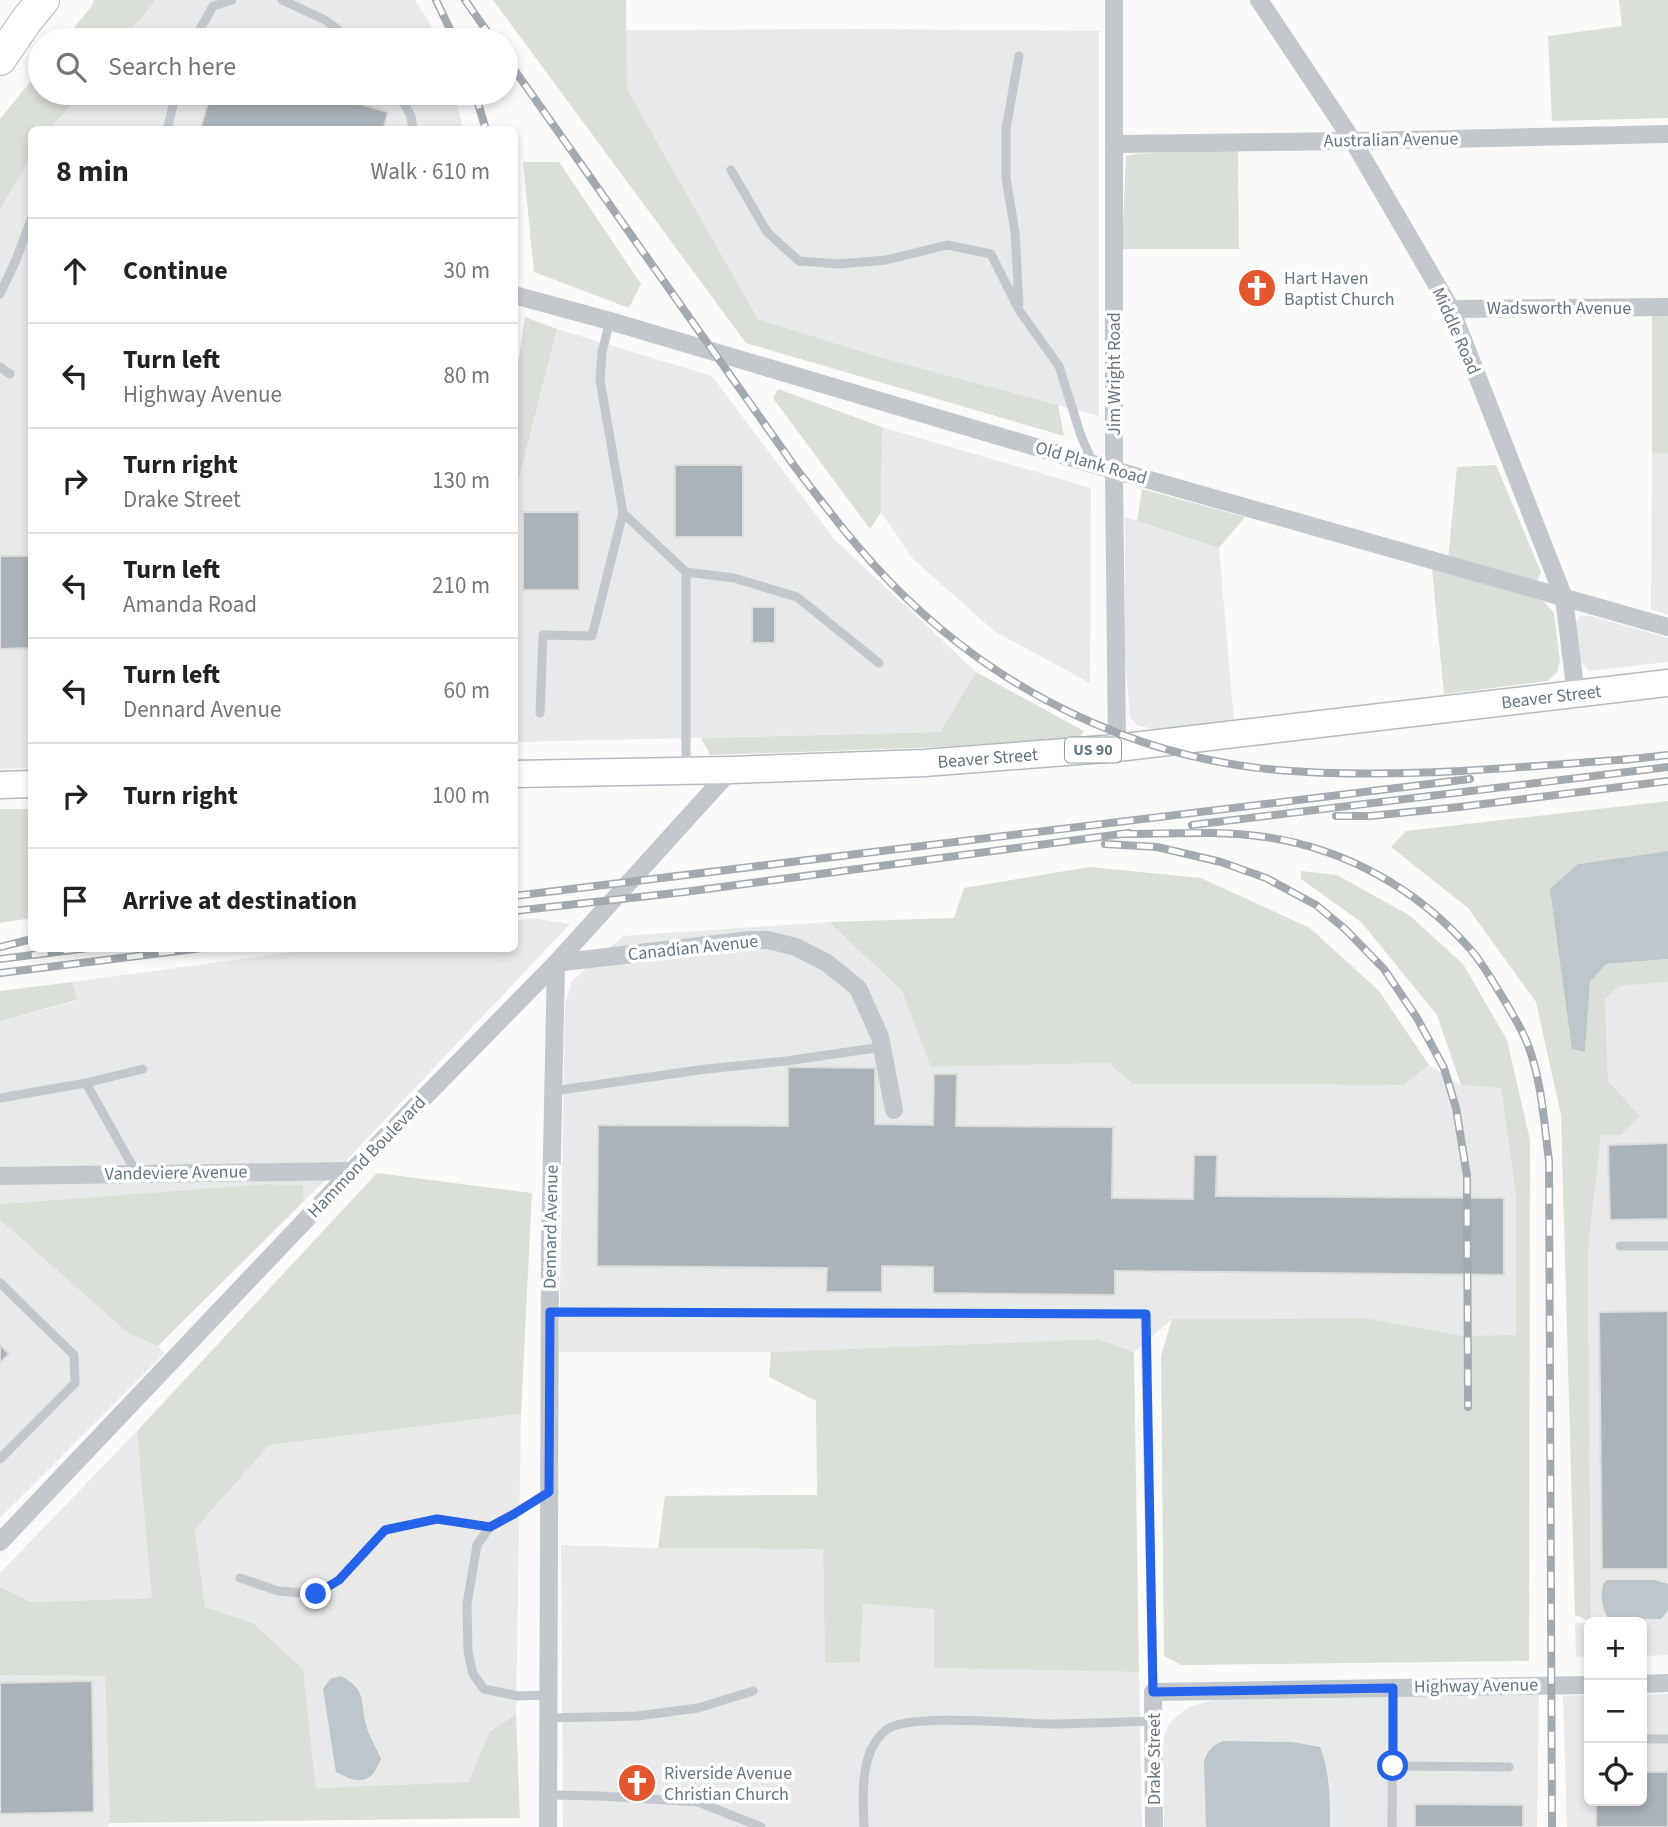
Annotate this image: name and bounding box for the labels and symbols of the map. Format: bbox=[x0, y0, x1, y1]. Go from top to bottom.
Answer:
street label: Australian Avenue bbox=[1323, 126, 1459, 154]
place label: Hart Haven Baptist Church bbox=[1284, 266, 1395, 312]
church icon: Hart Haven Baptist Church bbox=[1236, 267, 1278, 309]
street label: Middle Road bbox=[1426, 283, 1486, 379]
street label: Wadsworth Avenue bbox=[1487, 296, 1631, 321]
street label: Jim Wright Road bbox=[1102, 312, 1127, 436]
street label: Old Plank Road bbox=[1032, 435, 1150, 491]
street label: Beaver Street bbox=[1500, 678, 1603, 715]
road number: US 90 bbox=[1065, 737, 1121, 762]
street label: Beaver Street bbox=[937, 742, 1039, 774]
street label: Canadian Avenue bbox=[627, 929, 759, 967]
street label: Hammond Boulevard bbox=[302, 1090, 432, 1224]
street label: Vandeviere Avenue bbox=[104, 1159, 248, 1187]
street label: Dennard Avenue bbox=[537, 1165, 565, 1289]
route end bbox=[300, 1578, 331, 1609]
street label: Highway Avenue bbox=[1414, 1672, 1538, 1700]
street label: Drake Street bbox=[1142, 1713, 1167, 1805]
route start bbox=[1377, 1750, 1408, 1781]
place label: Riverside Avenue Christian Church bbox=[664, 1761, 792, 1807]
church icon: Riverside Avenue Christian Church bbox=[616, 1762, 658, 1804]

